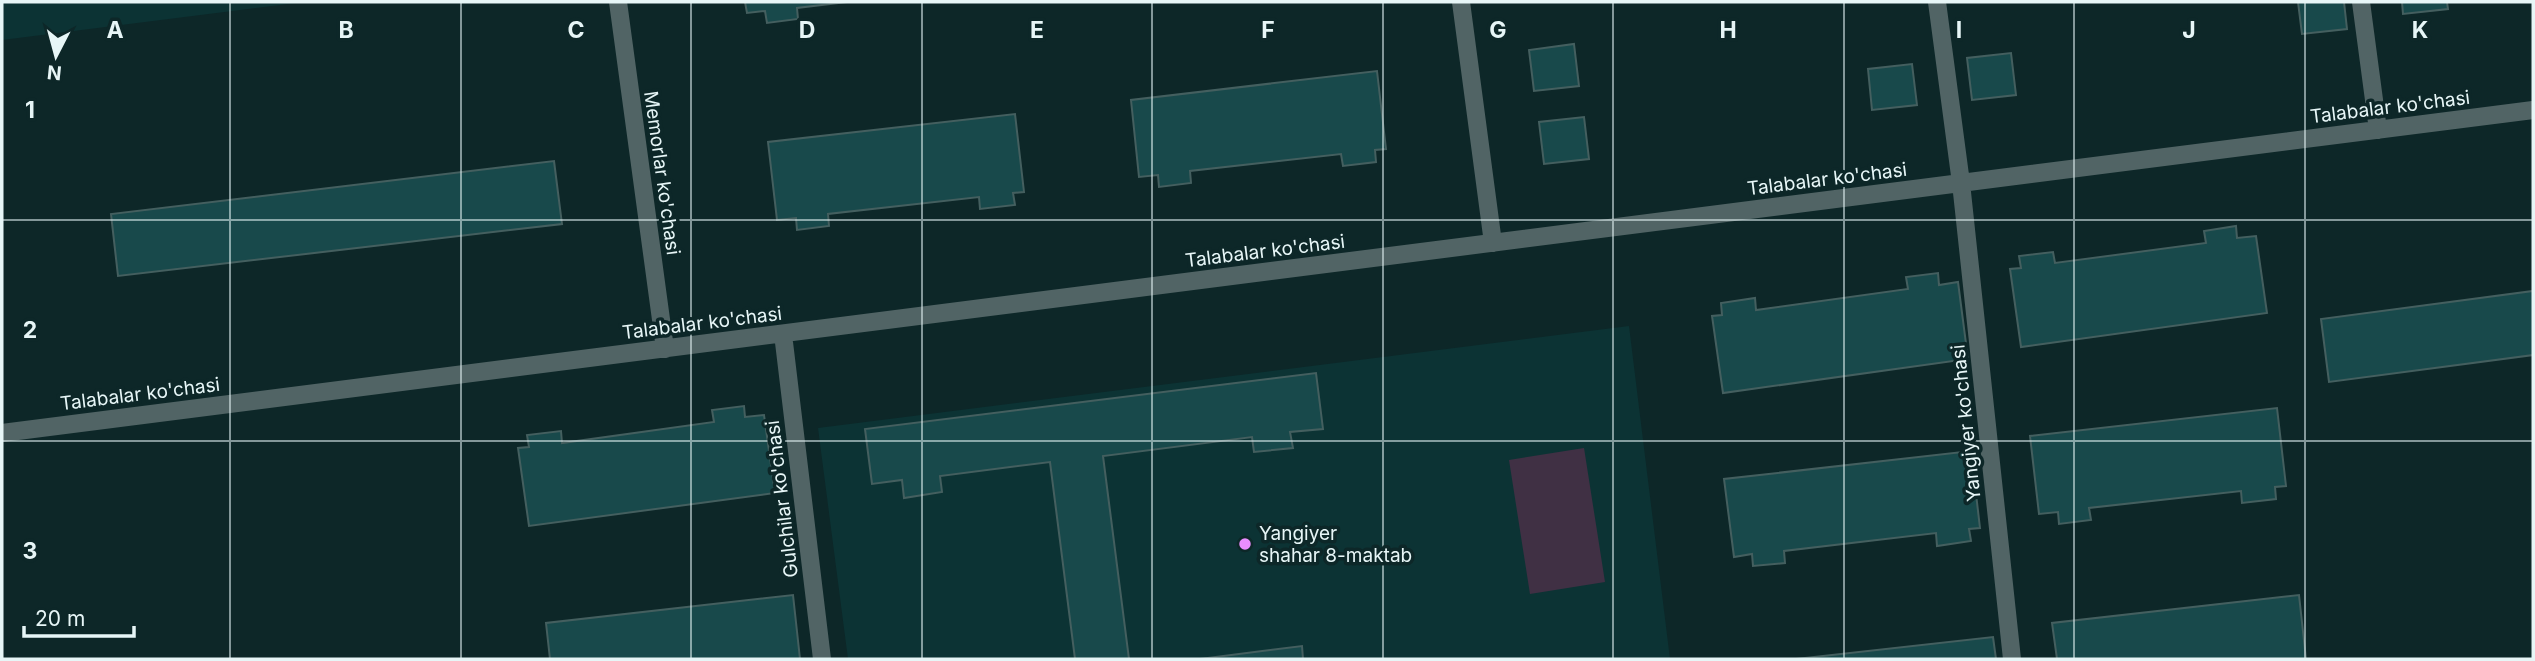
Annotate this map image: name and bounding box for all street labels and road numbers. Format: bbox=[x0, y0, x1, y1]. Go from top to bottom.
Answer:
street label: Talabalar ko'chasi bbox=[2309, 86, 2471, 128]
street label: Memorlar ko'chasi bbox=[639, 89, 685, 257]
street label: Talabalar ko'chasi bbox=[1746, 158, 1908, 200]
street label: Talabalar ko'chasi bbox=[1184, 230, 1346, 272]
street label: Talabalar ko'chasi bbox=[621, 302, 783, 344]
street label: Yangiyer ko'chasi bbox=[1946, 343, 1986, 503]
street label: Talabalar ko'chasi bbox=[59, 373, 221, 415]
street label: Gulchilar ko'chasi bbox=[761, 419, 803, 579]

